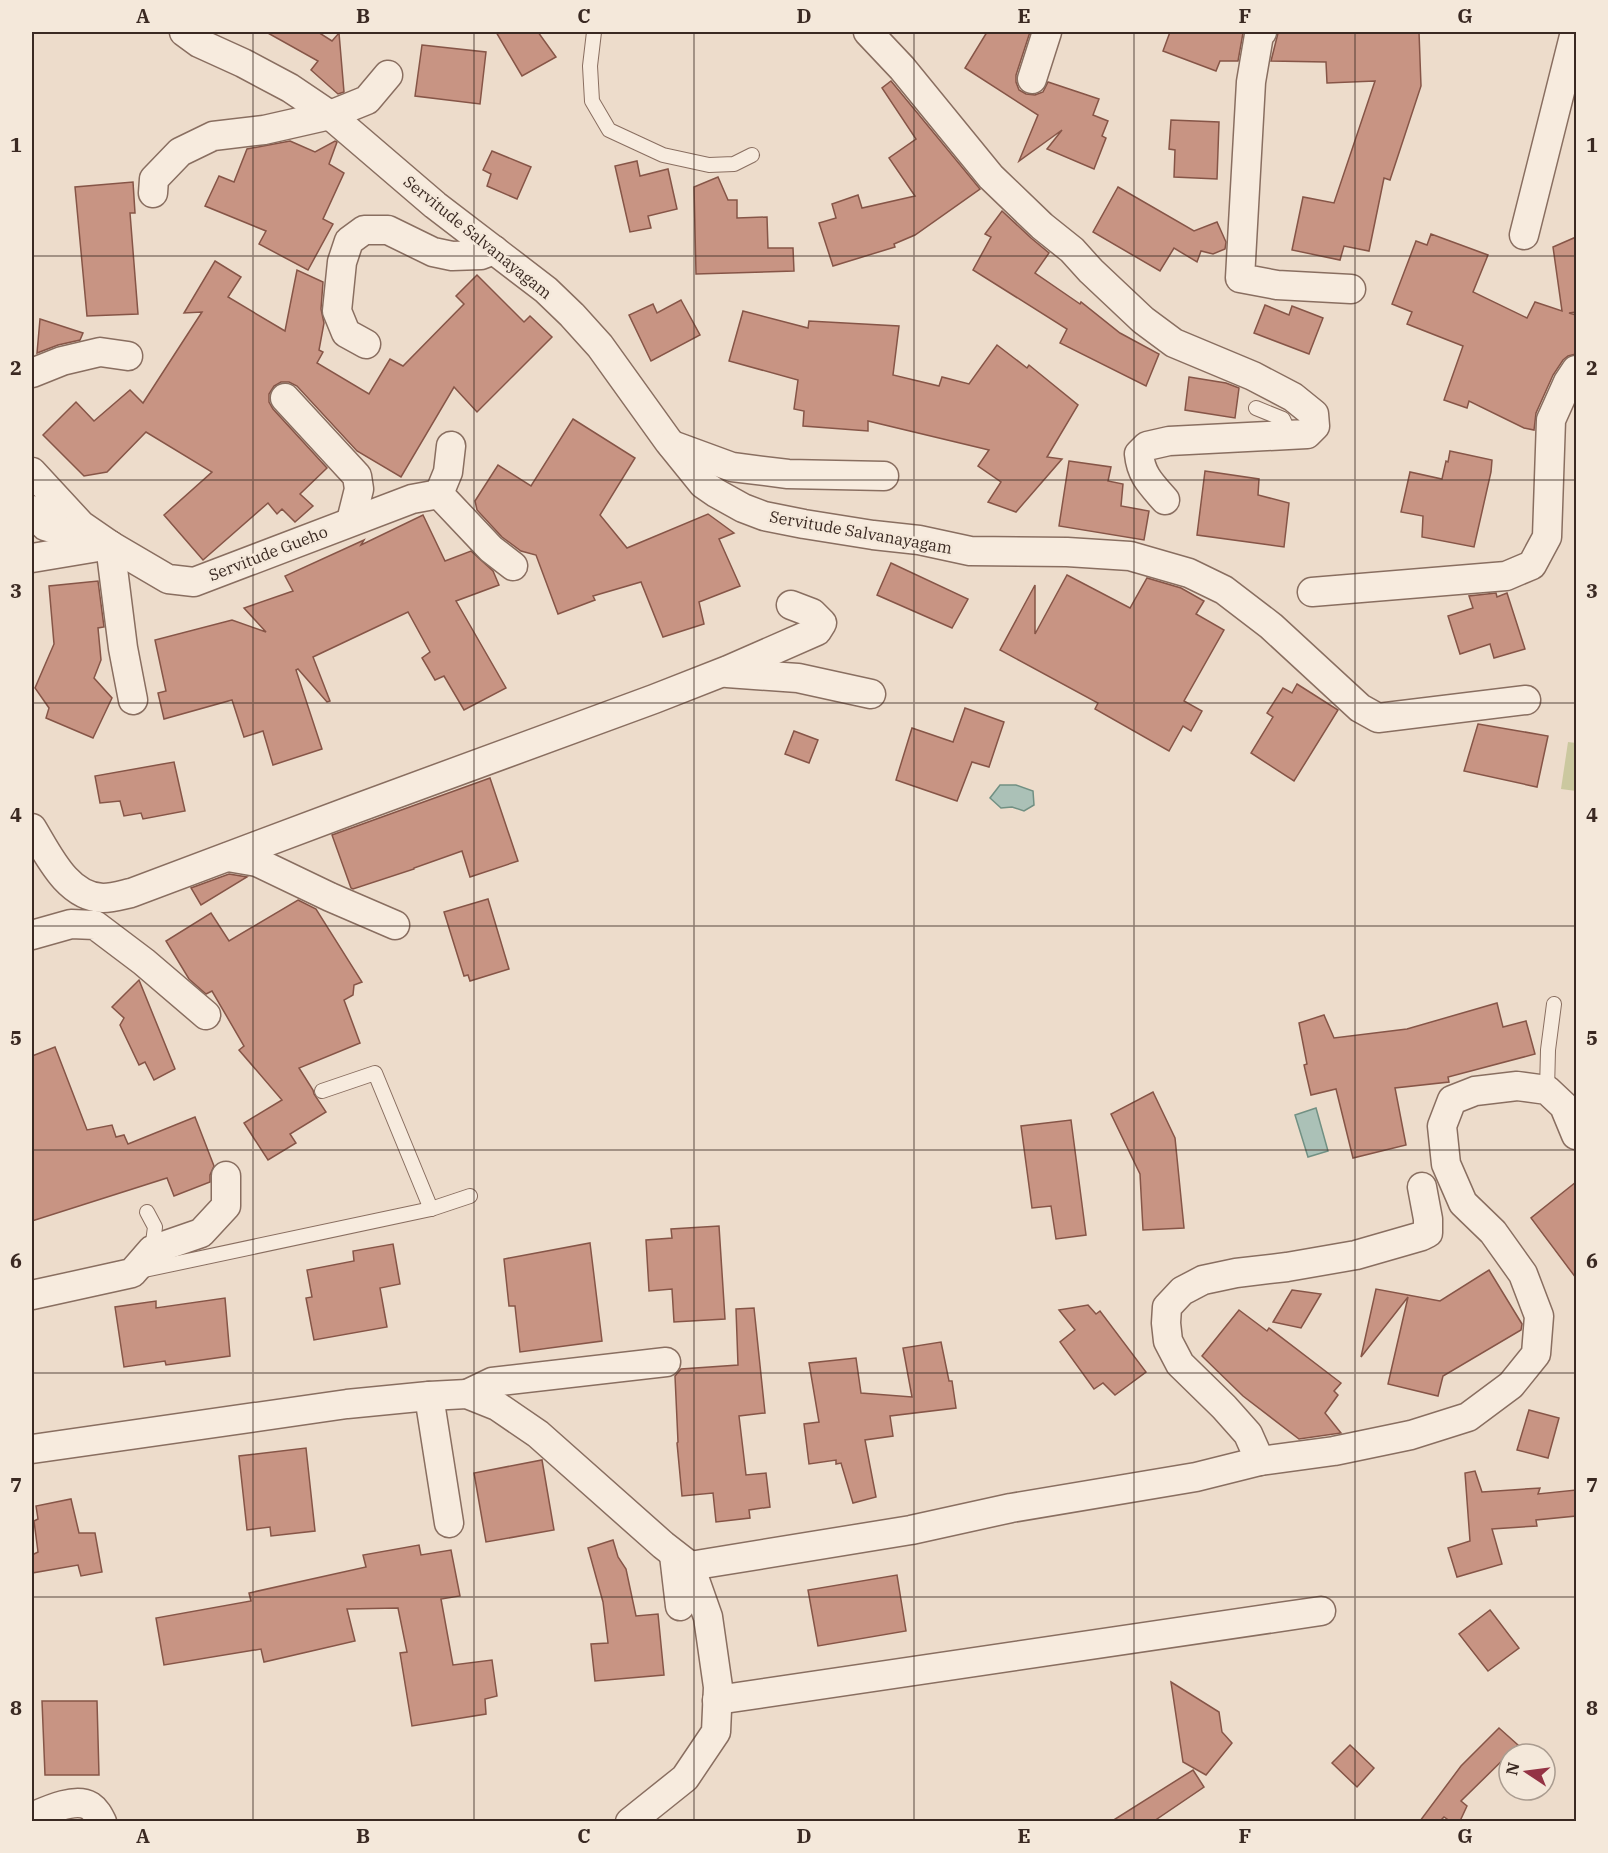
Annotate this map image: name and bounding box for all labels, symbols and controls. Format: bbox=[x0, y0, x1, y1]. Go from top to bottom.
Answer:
text: A bbox=[136, 2, 150, 29]
text: B bbox=[356, 2, 370, 29]
text: C bbox=[577, 2, 591, 29]
text: D bbox=[796, 2, 812, 29]
text: E bbox=[1017, 2, 1031, 29]
text: F bbox=[1239, 2, 1251, 29]
text: G bbox=[1457, 2, 1473, 29]
text: 1 bbox=[10, 131, 22, 158]
text: 1 bbox=[1586, 131, 1598, 158]
street label: Servitude Salvanayagam bbox=[400, 171, 556, 303]
text: 2 bbox=[10, 354, 22, 381]
text: 2 bbox=[1586, 354, 1598, 381]
street label: Servitude Salvanayagam bbox=[768, 506, 954, 558]
street label: Servitude Gueho bbox=[206, 521, 330, 585]
text: 3 bbox=[10, 577, 22, 604]
text: 3 bbox=[1586, 577, 1598, 604]
text: 4 bbox=[10, 801, 22, 828]
text: 4 bbox=[1586, 801, 1598, 828]
text: 5 bbox=[10, 1024, 22, 1051]
text: 5 bbox=[1586, 1024, 1598, 1051]
text: 6 bbox=[10, 1247, 22, 1274]
text: 6 bbox=[1586, 1247, 1598, 1274]
text: 7 bbox=[10, 1471, 22, 1498]
text: 7 bbox=[1586, 1471, 1598, 1498]
text: 8 bbox=[10, 1694, 22, 1721]
text: 8 bbox=[1586, 1694, 1598, 1721]
north arrow bbox=[1497, 1742, 1557, 1802]
text: N bbox=[1501, 1760, 1524, 1777]
text: A bbox=[136, 1822, 150, 1849]
text: B bbox=[356, 1822, 370, 1849]
text: C bbox=[577, 1822, 591, 1849]
text: D bbox=[796, 1822, 812, 1849]
text: E bbox=[1017, 1822, 1031, 1849]
text: F bbox=[1239, 1822, 1251, 1849]
text: G bbox=[1457, 1822, 1473, 1849]

